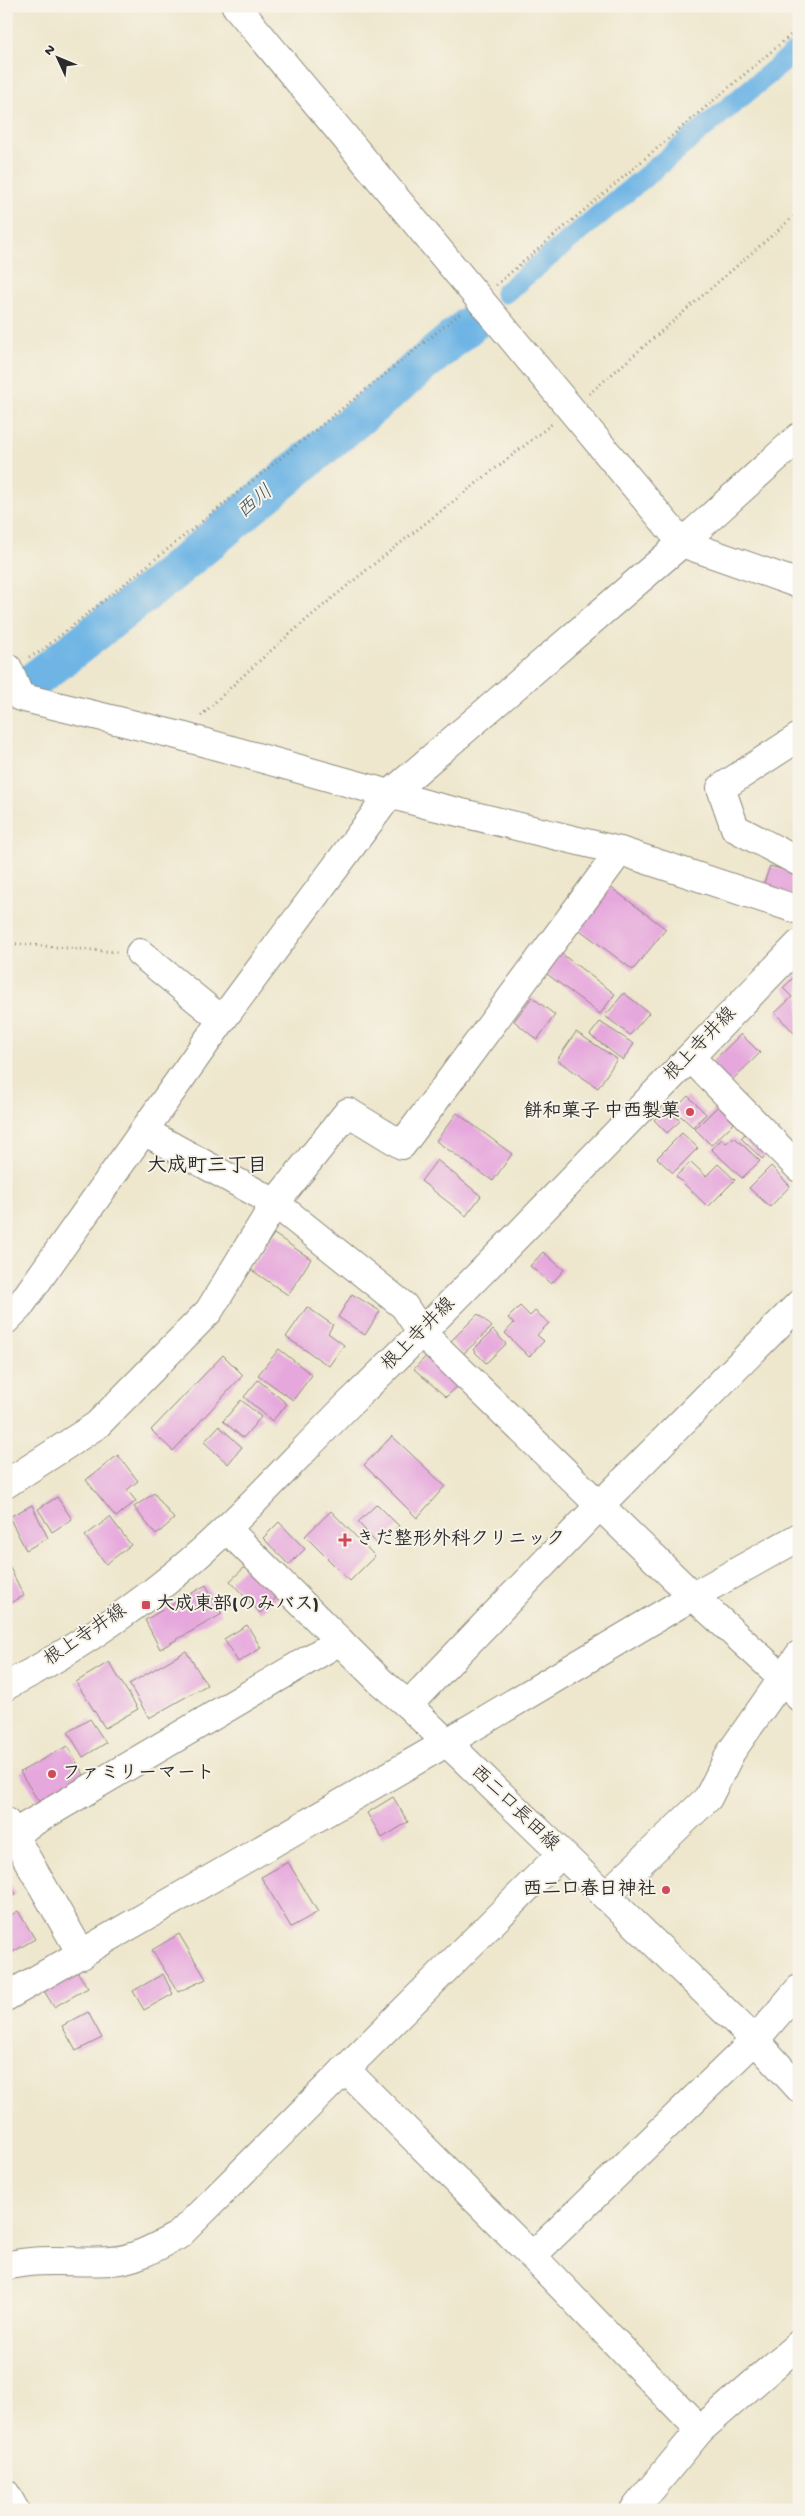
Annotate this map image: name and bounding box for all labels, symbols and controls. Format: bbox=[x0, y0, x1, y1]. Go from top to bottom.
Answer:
north arrow bbox=[32, 32, 82, 82]
text: N bbox=[41, 42, 60, 60]
water label: 西川 bbox=[233, 481, 279, 525]
street label: 根上寺井線 bbox=[659, 1002, 742, 1087]
place label: 餅和菓子 中西製菓 bbox=[524, 1100, 680, 1124]
marker: 餅和菓子 中西製菓 bbox=[684, 1106, 696, 1118]
district label: 大成町三丁目 bbox=[147, 1154, 267, 1179]
street label: 根上寺井線 bbox=[377, 1293, 461, 1377]
place label: きだ整形外科クリニック bbox=[356, 1528, 565, 1552]
marker: きだ整形外科クリニック bbox=[338, 1533, 352, 1547]
place label: 大成東部(のみバス) bbox=[156, 1593, 319, 1617]
street label: 根上寺井線 bbox=[40, 1599, 132, 1672]
marker: 大成東部(のみバス) bbox=[140, 1599, 152, 1611]
street label: 西二口長田線 bbox=[465, 1760, 564, 1857]
place label: ファミリーマート bbox=[62, 1763, 215, 1786]
marker: ファミリーマート bbox=[46, 1768, 58, 1780]
place label: 西二口春日神社 bbox=[523, 1878, 656, 1902]
marker: 西二口春日神社 bbox=[660, 1884, 672, 1896]

